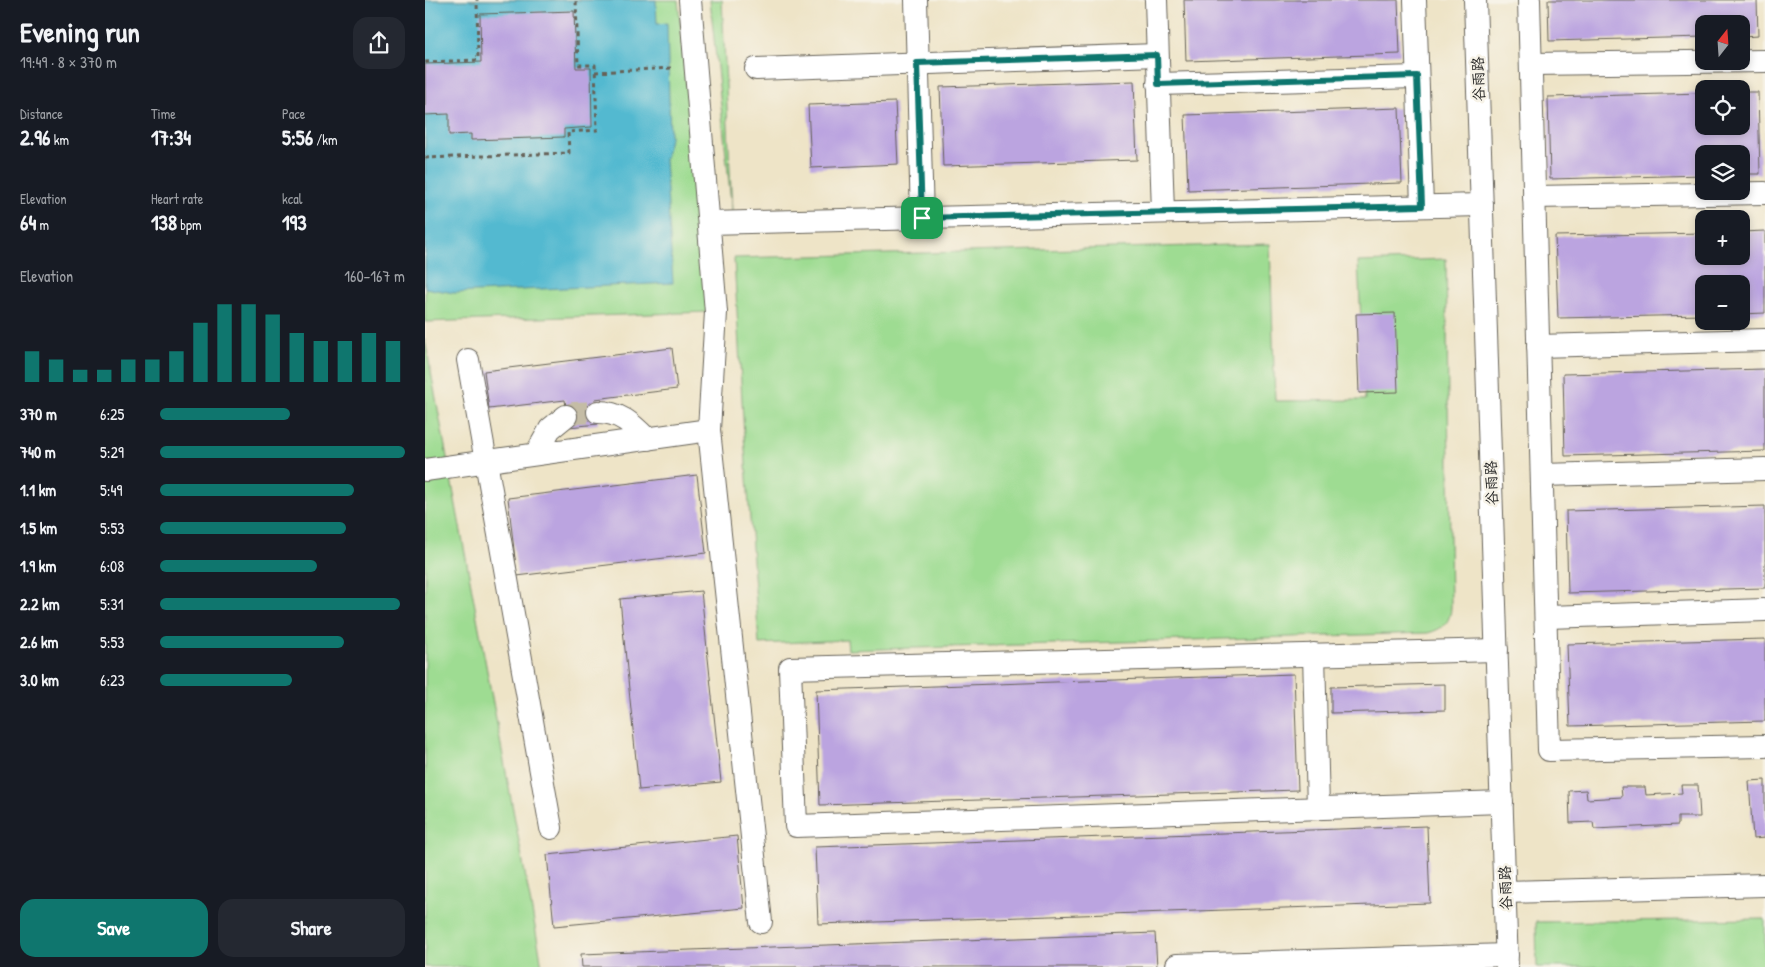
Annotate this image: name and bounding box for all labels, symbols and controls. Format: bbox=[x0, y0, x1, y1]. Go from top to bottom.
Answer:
text: Evening run bbox=[20, 13, 140, 51]
north arrow bbox=[1695, 15, 1750, 70]
map controls bbox=[1695, 15, 1750, 330]
button: share bbox=[353, 17, 405, 69]
text: 19:49 · 8 × 370 m bbox=[20, 51, 117, 73]
street label: 谷雨路 bbox=[1467, 56, 1489, 102]
button: locate bbox=[1695, 80, 1750, 135]
text: Distance bbox=[20, 104, 63, 123]
text: Time bbox=[151, 104, 176, 123]
text: Pace bbox=[282, 104, 305, 123]
text: 2.96 bbox=[20, 123, 50, 152]
text: 17:34 bbox=[151, 123, 191, 152]
text: 5:56 bbox=[282, 123, 313, 152]
text: km bbox=[50, 130, 69, 149]
text: /km bbox=[313, 130, 338, 149]
button: layers bbox=[1695, 145, 1750, 200]
text: Elevation bbox=[20, 189, 67, 208]
text: Heart rate bbox=[151, 189, 203, 208]
text: kcal bbox=[282, 189, 302, 208]
pin bbox=[901, 197, 943, 239]
icon: arrive bbox=[908, 204, 936, 232]
text: 64 bbox=[20, 208, 36, 237]
text: 138 bbox=[151, 208, 177, 237]
text: 193 bbox=[282, 208, 307, 237]
button: + bbox=[1695, 210, 1750, 265]
text: m bbox=[36, 215, 49, 234]
text: bpm bbox=[177, 215, 202, 234]
text: Elevation bbox=[20, 265, 73, 287]
text: 160–167 m bbox=[344, 265, 405, 287]
button: − bbox=[1695, 275, 1750, 330]
text: 370 m bbox=[20, 403, 57, 425]
text: 6:25 bbox=[100, 403, 124, 425]
text: 740 m bbox=[20, 441, 56, 463]
text: 5:29 bbox=[100, 441, 124, 463]
street label: 谷雨路 bbox=[1480, 460, 1502, 506]
text: 1.1 km bbox=[20, 479, 56, 501]
text: 5:49 bbox=[100, 479, 122, 501]
text: 1.5 km bbox=[20, 517, 57, 539]
text: 5:53 bbox=[100, 517, 124, 539]
text: 1.9 km bbox=[20, 555, 56, 577]
text: 6:08 bbox=[100, 555, 124, 577]
text: 2.2 km bbox=[20, 593, 60, 615]
text: 5:31 bbox=[100, 593, 123, 615]
text: 2.6 km bbox=[20, 631, 59, 653]
text: 5:53 bbox=[100, 631, 124, 653]
text: 3.0 km bbox=[20, 669, 59, 691]
text: 6:23 bbox=[100, 669, 125, 691]
street label: 谷雨路 bbox=[1494, 865, 1516, 911]
button: Save bbox=[20, 899, 208, 957]
button: Share bbox=[218, 899, 405, 957]

